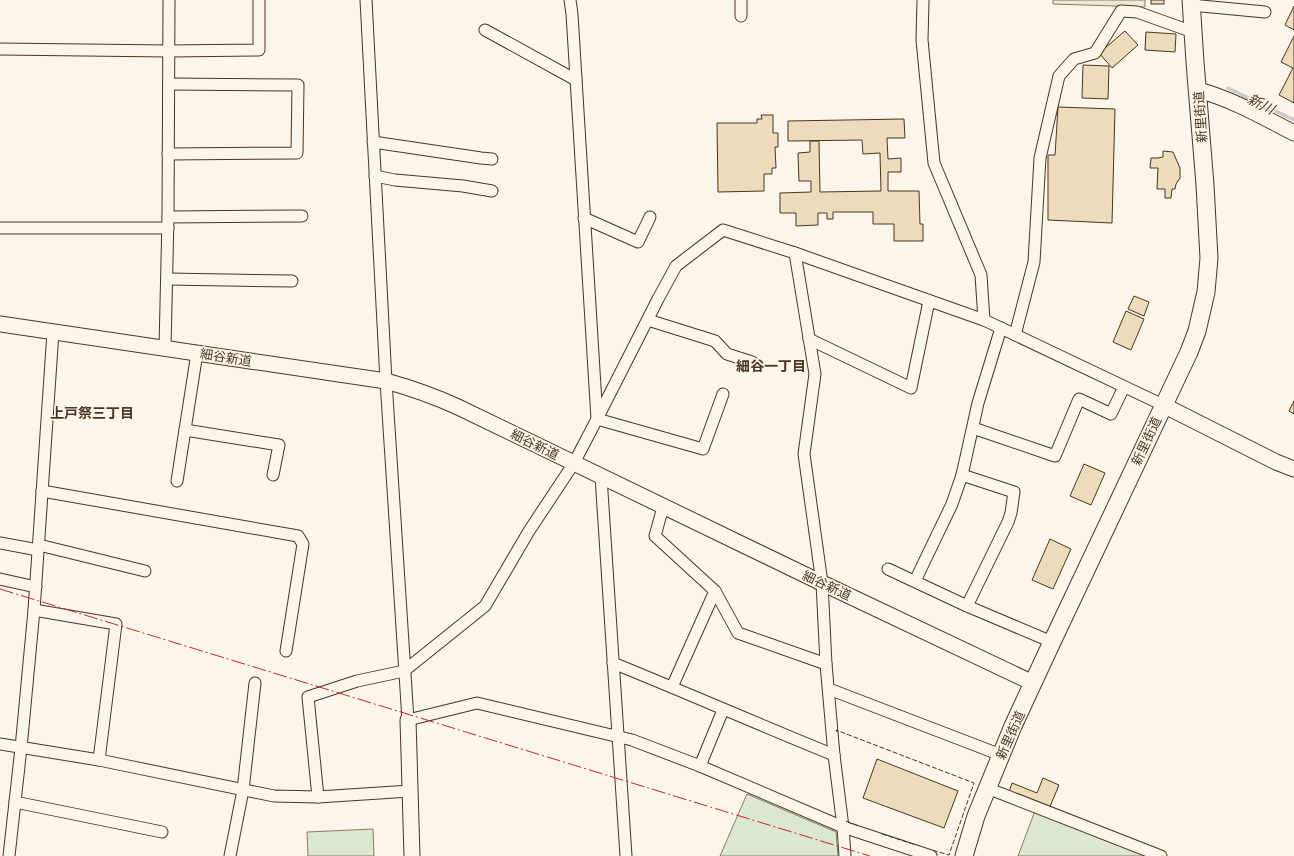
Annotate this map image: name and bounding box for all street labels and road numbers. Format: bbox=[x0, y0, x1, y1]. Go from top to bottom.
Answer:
street label: 新里街道 bbox=[1190, 90, 1211, 144]
street label: 細谷新道 bbox=[199, 345, 253, 370]
street label: 新里街道 bbox=[1128, 414, 1165, 468]
street label: 細谷新道 bbox=[508, 425, 562, 463]
street label: 細谷新道 bbox=[800, 567, 854, 604]
street label: 新里街道 bbox=[992, 708, 1029, 762]

